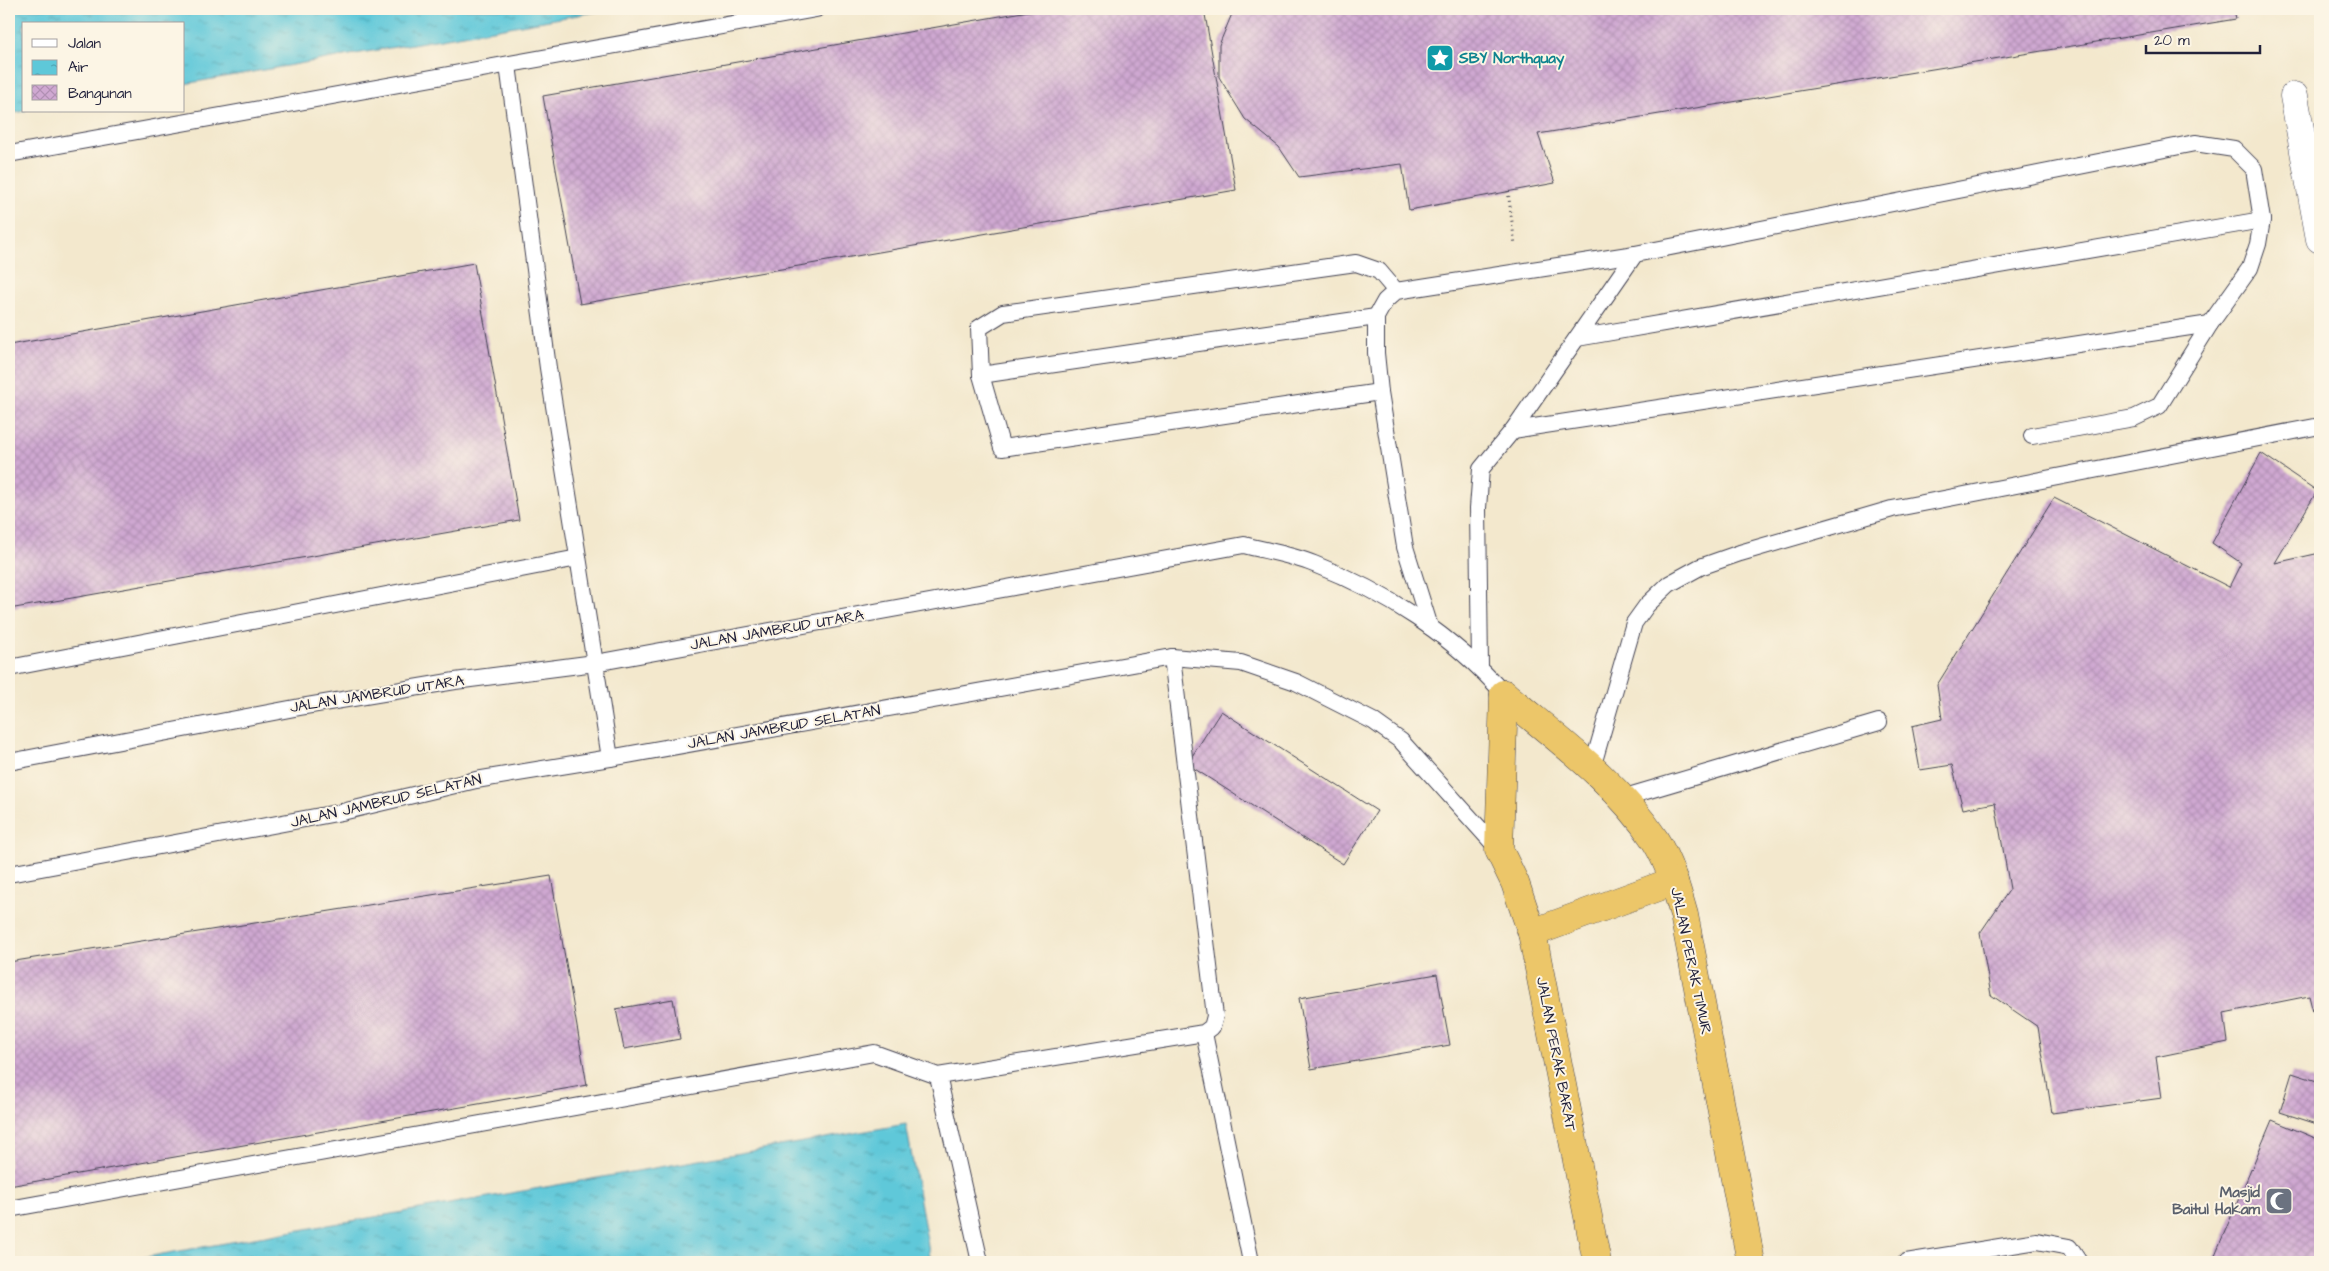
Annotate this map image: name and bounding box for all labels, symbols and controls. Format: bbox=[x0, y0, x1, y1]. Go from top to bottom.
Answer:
legend bbox=[22, 22, 185, 112]
scale bar bbox=[2146, 22, 2260, 54]
text: 20 m bbox=[2154, 30, 2190, 51]
text: Jalan bbox=[68, 33, 102, 54]
place icon: SBY Northquay bbox=[1425, 43, 1455, 73]
place label: SBY Northquay bbox=[1458, 48, 1565, 70]
text: Air bbox=[68, 57, 88, 78]
text: Bangunan bbox=[68, 83, 132, 105]
street label: JALAN JAMBRUD UTARA bbox=[688, 604, 866, 656]
street label: JALAN JAMBRUD UTARA bbox=[288, 670, 466, 718]
street label: JALAN JAMBRUD SELATAN bbox=[686, 700, 882, 754]
street label: JALAN JAMBRUD SELATAN bbox=[288, 769, 484, 833]
street label: JALAN PERAK TIMUR bbox=[1665, 885, 1717, 1037]
street label: JALAN PERAK BARAT bbox=[1531, 975, 1581, 1134]
place label: Masjid Baitul Hakam bbox=[2172, 1182, 2260, 1220]
mosque icon: Masjid Baitul Hakam bbox=[2264, 1186, 2294, 1216]

